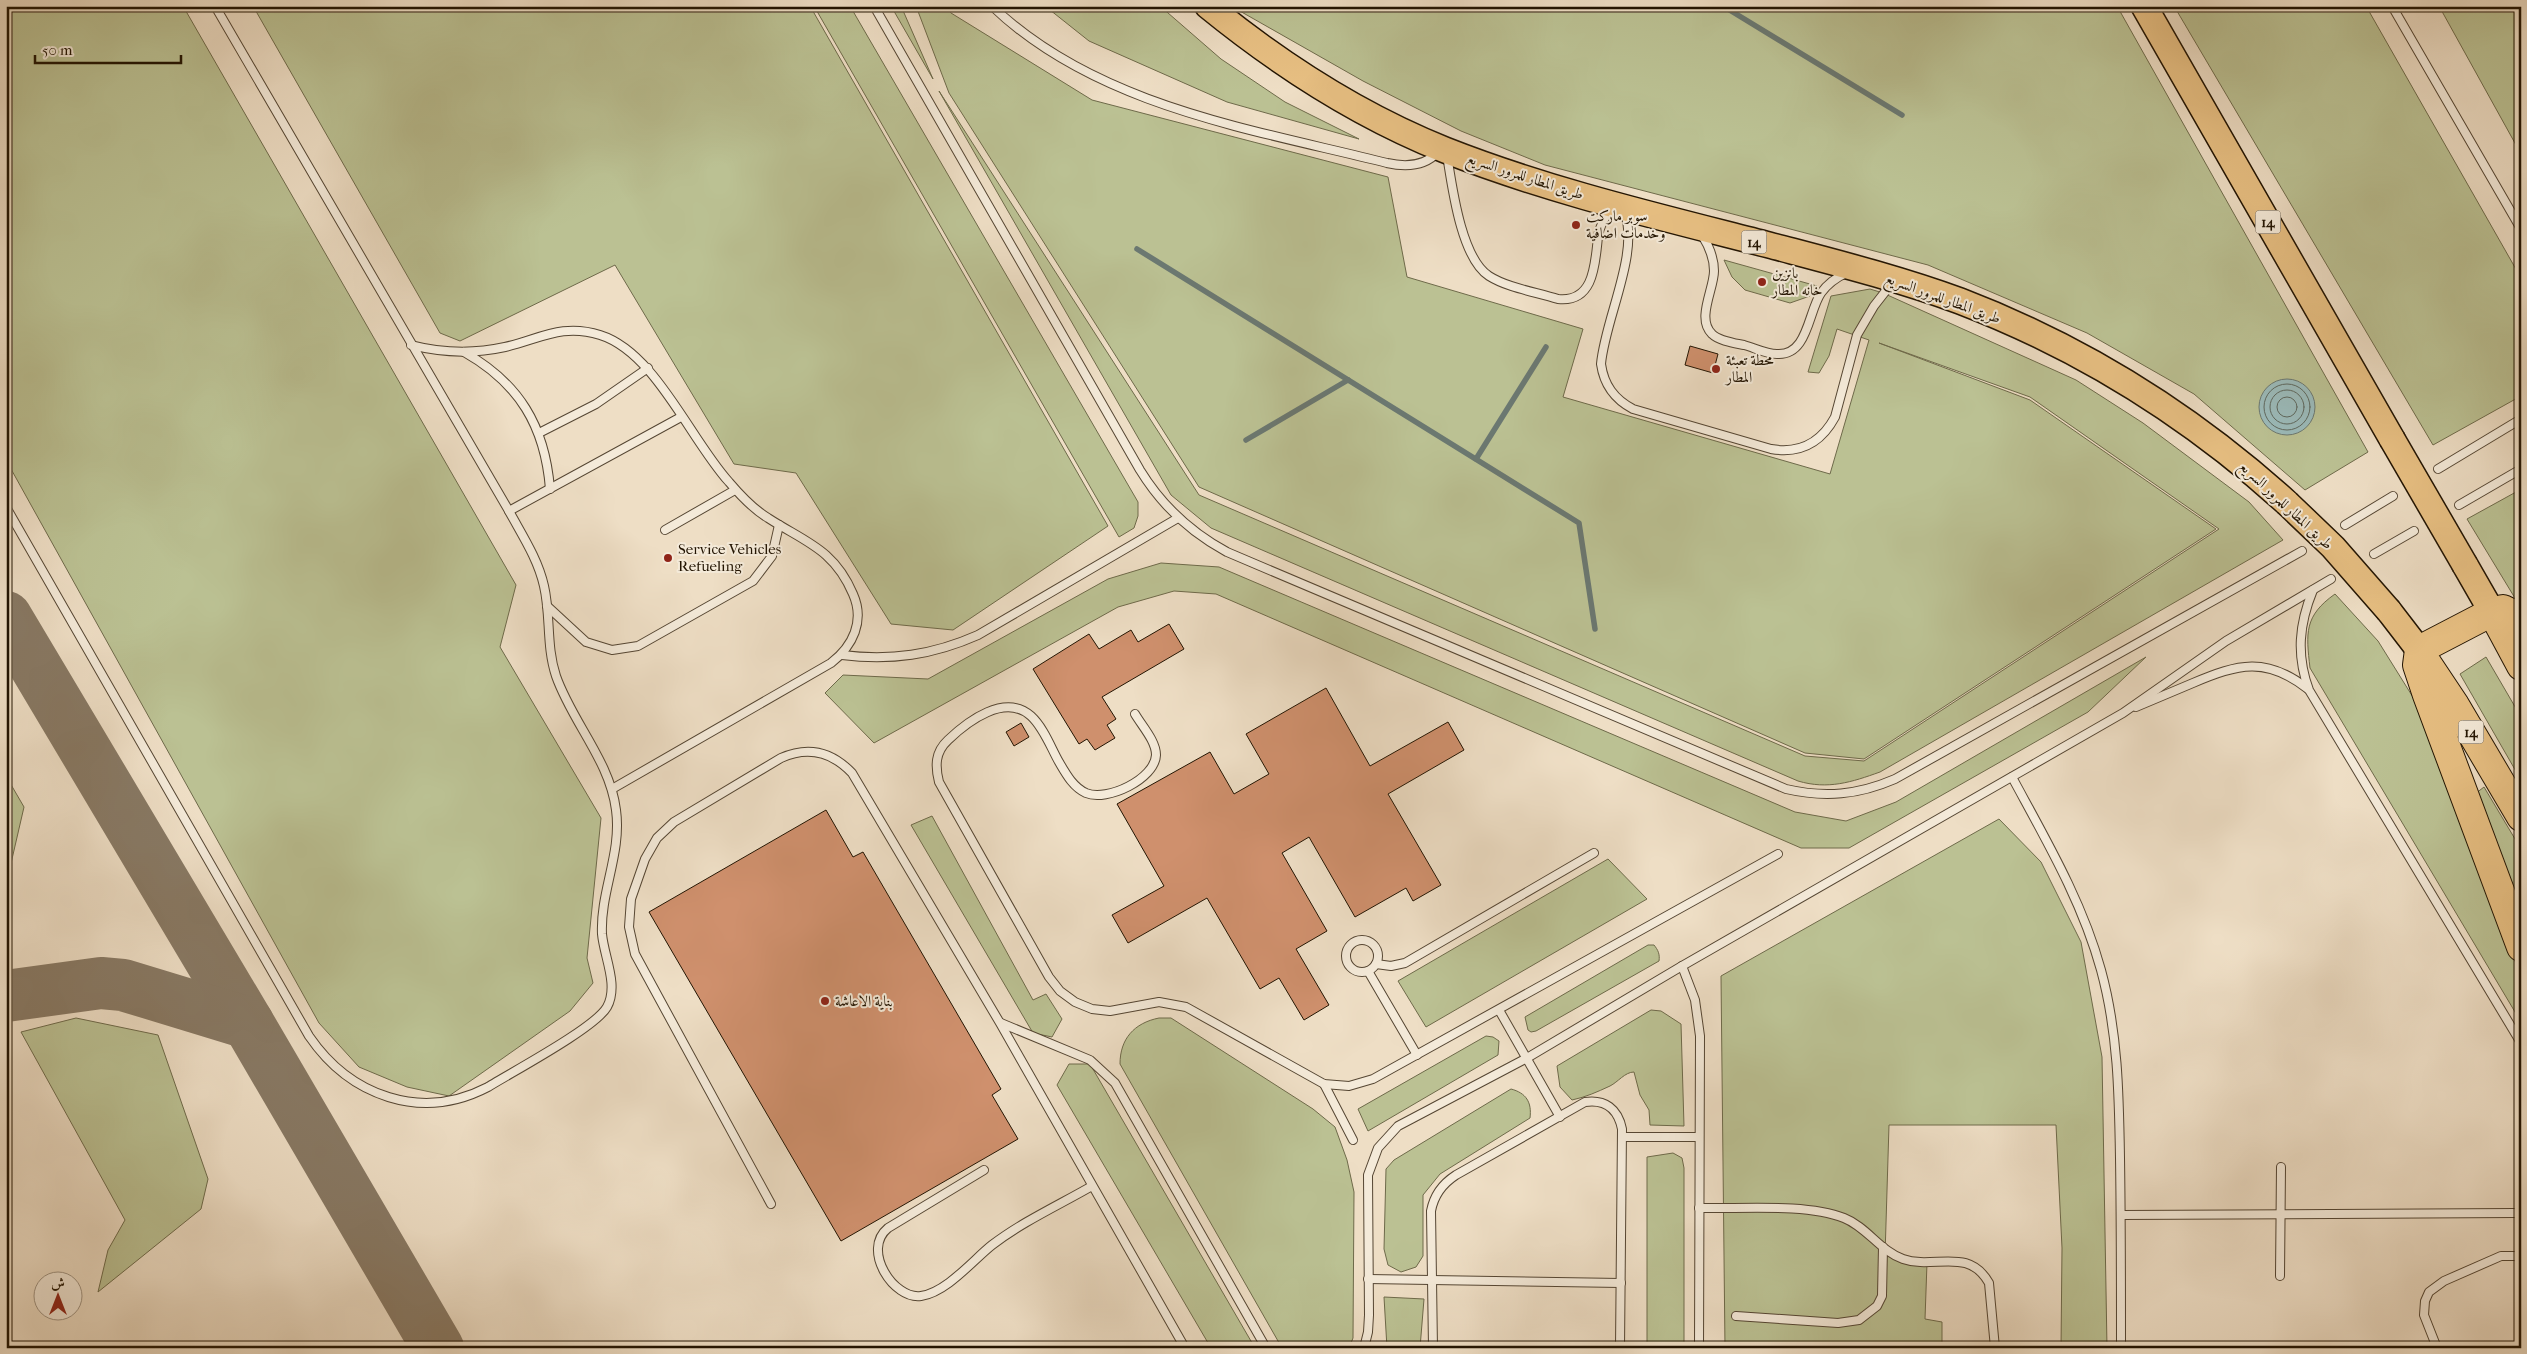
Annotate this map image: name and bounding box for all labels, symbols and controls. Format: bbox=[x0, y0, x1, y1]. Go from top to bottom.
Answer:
scale bar bbox=[35, 32, 181, 64]
text: 50 m bbox=[42, 41, 73, 59]
street label: طريق المطار للمرور السريع bbox=[1463, 149, 1586, 208]
place label: سوبر ماركت وخدمات اضافية bbox=[1586, 207, 1665, 242]
road number: 14 bbox=[2256, 210, 2280, 233]
marker: سوبر ماركت وخدمات اضافية bbox=[1570, 219, 1582, 231]
road number: 14 bbox=[1742, 230, 1766, 253]
place label: بانزين خانه المطار bbox=[1770, 264, 1823, 299]
street label: طريق المطار للمرور السريع bbox=[1881, 269, 2003, 332]
marker: بانزين خانه المطار bbox=[1756, 276, 1768, 288]
place label: محطة تعبئة المطار bbox=[1724, 351, 1774, 386]
marker: محطة تعبئة المطار bbox=[1710, 363, 1722, 375]
street label: طريق المطار للمرور السريع bbox=[2232, 457, 2337, 557]
place label: Service Vehicles Refueling bbox=[678, 540, 782, 575]
marker: Service Vehicles Refueling bbox=[662, 552, 674, 564]
road number: 14 bbox=[2458, 720, 2484, 744]
place label: بناية الاعاشة bbox=[835, 992, 893, 1010]
marker: بناية الاعاشة bbox=[819, 995, 831, 1007]
north arrow bbox=[32, 1272, 82, 1322]
text: ش bbox=[51, 1275, 65, 1292]

